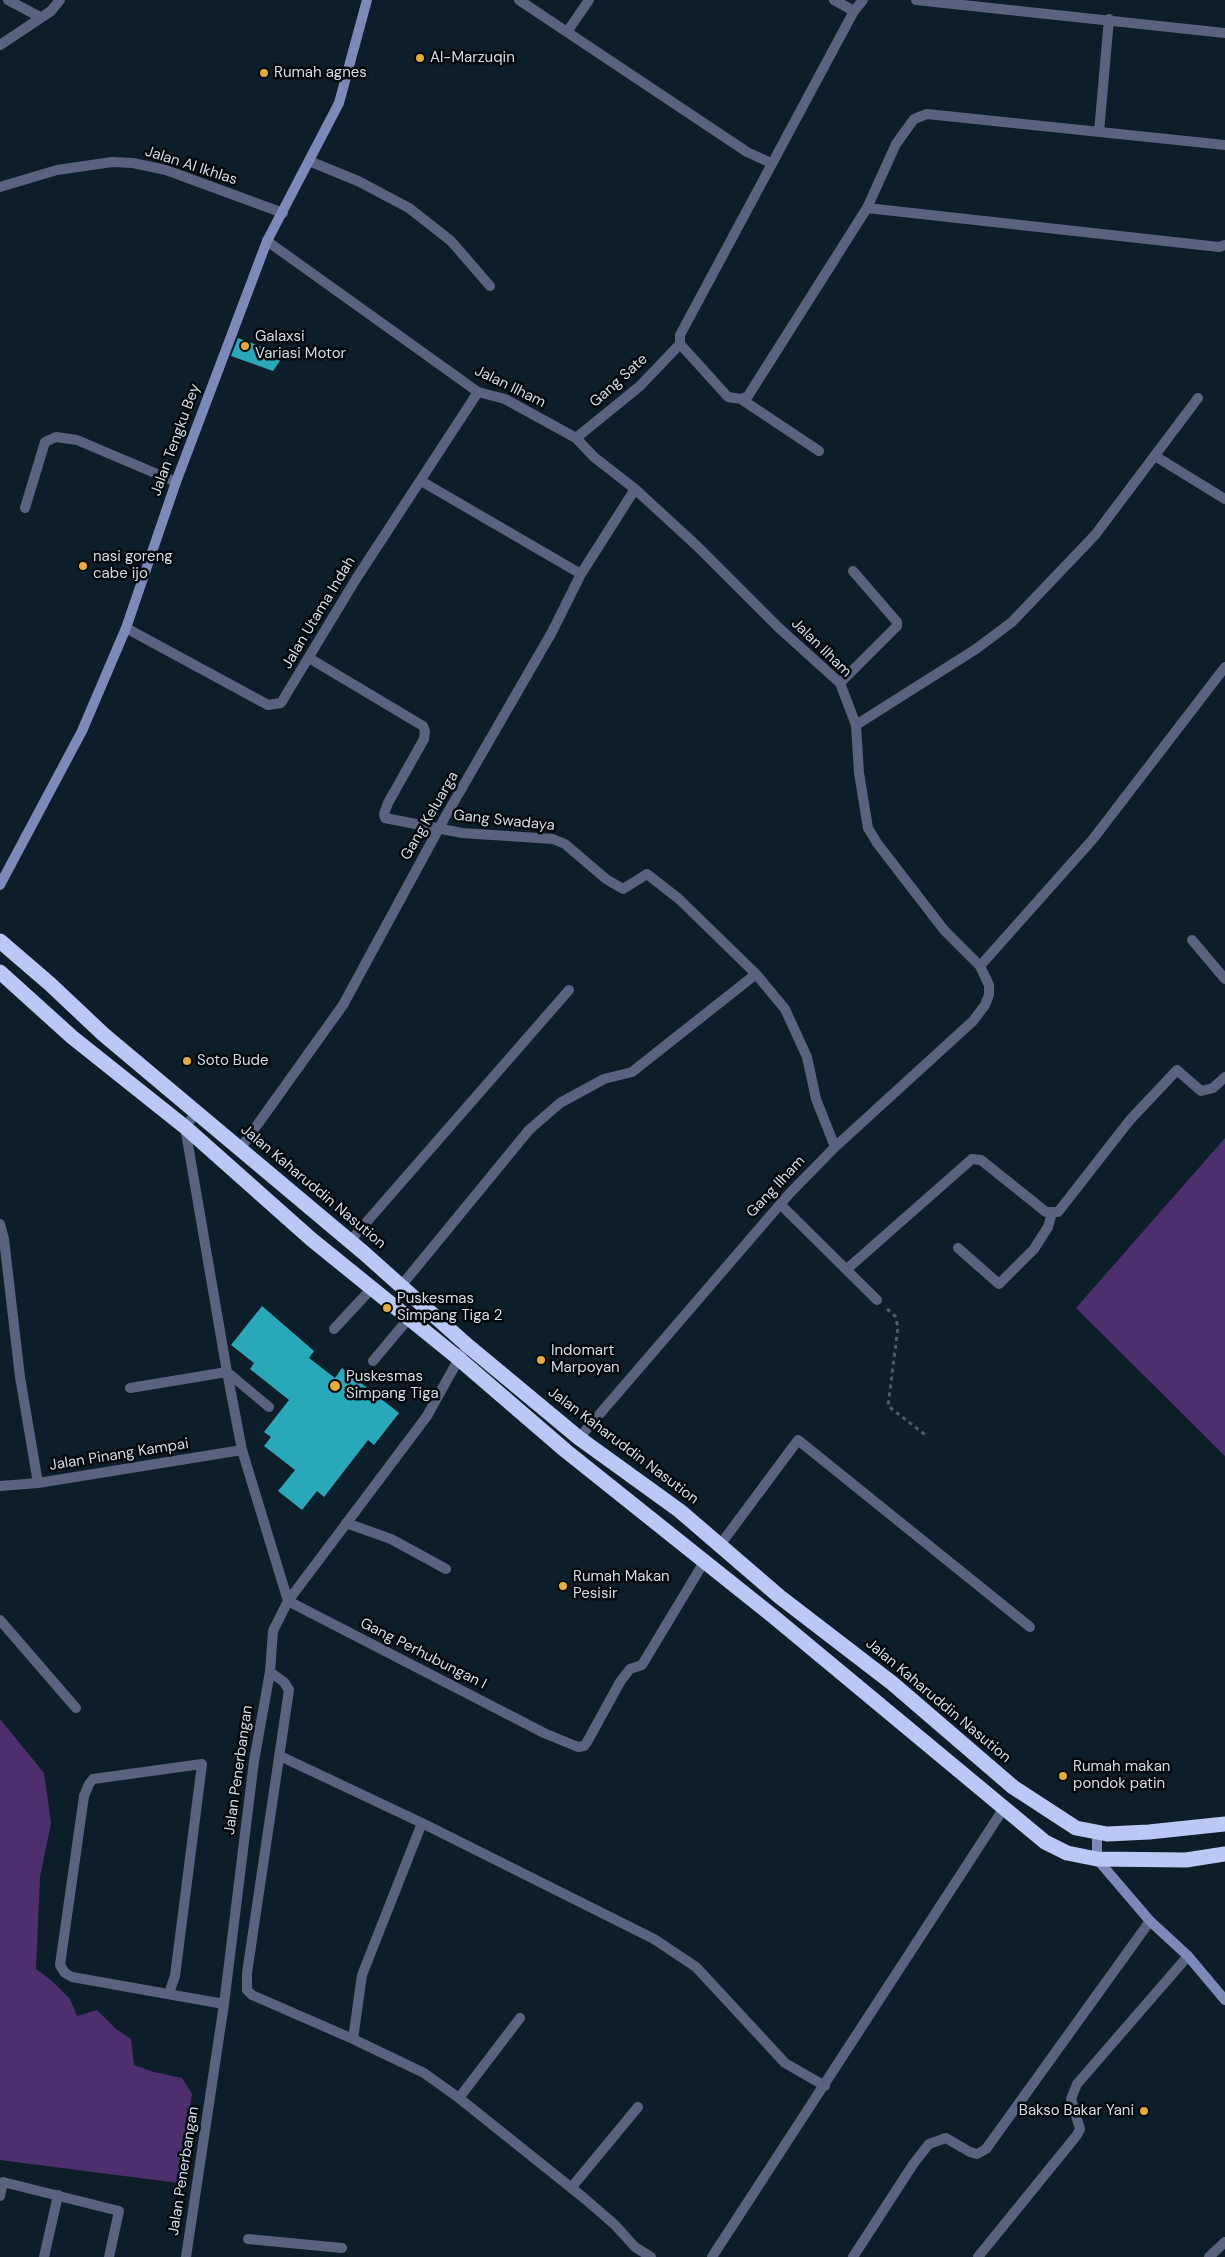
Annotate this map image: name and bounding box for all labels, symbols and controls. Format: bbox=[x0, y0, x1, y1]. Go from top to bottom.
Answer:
place label: Al-Marzuqin bbox=[430, 49, 515, 67]
marker: Al-Marzuqin bbox=[414, 52, 426, 64]
place label: Rumah agnes bbox=[274, 64, 367, 82]
marker: Rumah agnes bbox=[258, 67, 270, 79]
street label: Jalan Al Ikhlas bbox=[143, 143, 239, 189]
place label: Galaxsi Variasi Motor bbox=[255, 328, 346, 363]
marker: Galaxsi Variasi Motor bbox=[239, 340, 251, 352]
street label: Gang Sate bbox=[586, 350, 652, 412]
street label: Jalan Ilham bbox=[472, 362, 548, 412]
street label: Jalan Tengku Bey bbox=[147, 381, 205, 499]
place label: nasi goreng cabe ijo bbox=[93, 548, 173, 583]
street label: Jalan Utama Indah bbox=[278, 554, 360, 672]
marker: nasi goreng cabe ijo bbox=[77, 560, 89, 572]
street label: Jalan Ilham bbox=[787, 615, 855, 681]
street label: Gang Keluarga bbox=[397, 769, 463, 863]
street label: Gang Swadaya bbox=[452, 807, 556, 835]
place label: Soto Bude bbox=[197, 1052, 268, 1070]
marker: Soto Bude bbox=[181, 1055, 193, 1067]
street label: Jalan Kaharuddin Nasution bbox=[237, 1121, 389, 1253]
street label: Gang Ilham bbox=[743, 1153, 809, 1221]
place label: Puskesmas Simpang Tiga 2 bbox=[397, 1290, 502, 1325]
marker: Puskesmas Simpang Tiga 2 bbox=[381, 1302, 393, 1314]
place label: Indomart Marpoyan bbox=[551, 1342, 620, 1377]
marker: Indomart Marpoyan bbox=[535, 1354, 547, 1366]
place label: Puskesmas Simpang Tiga bbox=[346, 1368, 439, 1403]
marker: Puskesmas Simpang Tiga bbox=[328, 1379, 342, 1393]
street label: Jalan Kaharuddin Nasution bbox=[544, 1383, 702, 1509]
street label: Jalan Pinang Kampai bbox=[48, 1435, 190, 1475]
place label: Rumah Makan Pesisir bbox=[573, 1568, 670, 1603]
marker: Rumah Makan Pesisir bbox=[557, 1580, 569, 1592]
street label: Gang Perhubungan I bbox=[357, 1614, 489, 1694]
street label: Jalan Kaharuddin Nasution bbox=[862, 1635, 1014, 1767]
street label: Jalan Penerbangan bbox=[221, 1704, 257, 1836]
place label: Rumah makan pondok patin bbox=[1073, 1758, 1170, 1793]
marker: Rumah makan pondok patin bbox=[1057, 1770, 1069, 1782]
place label: Bakso Bakar Yani bbox=[1019, 2102, 1134, 2120]
street label: Jalan Penerbangan bbox=[165, 2105, 203, 2237]
marker: Bakso Bakar Yani bbox=[1138, 2105, 1150, 2117]

